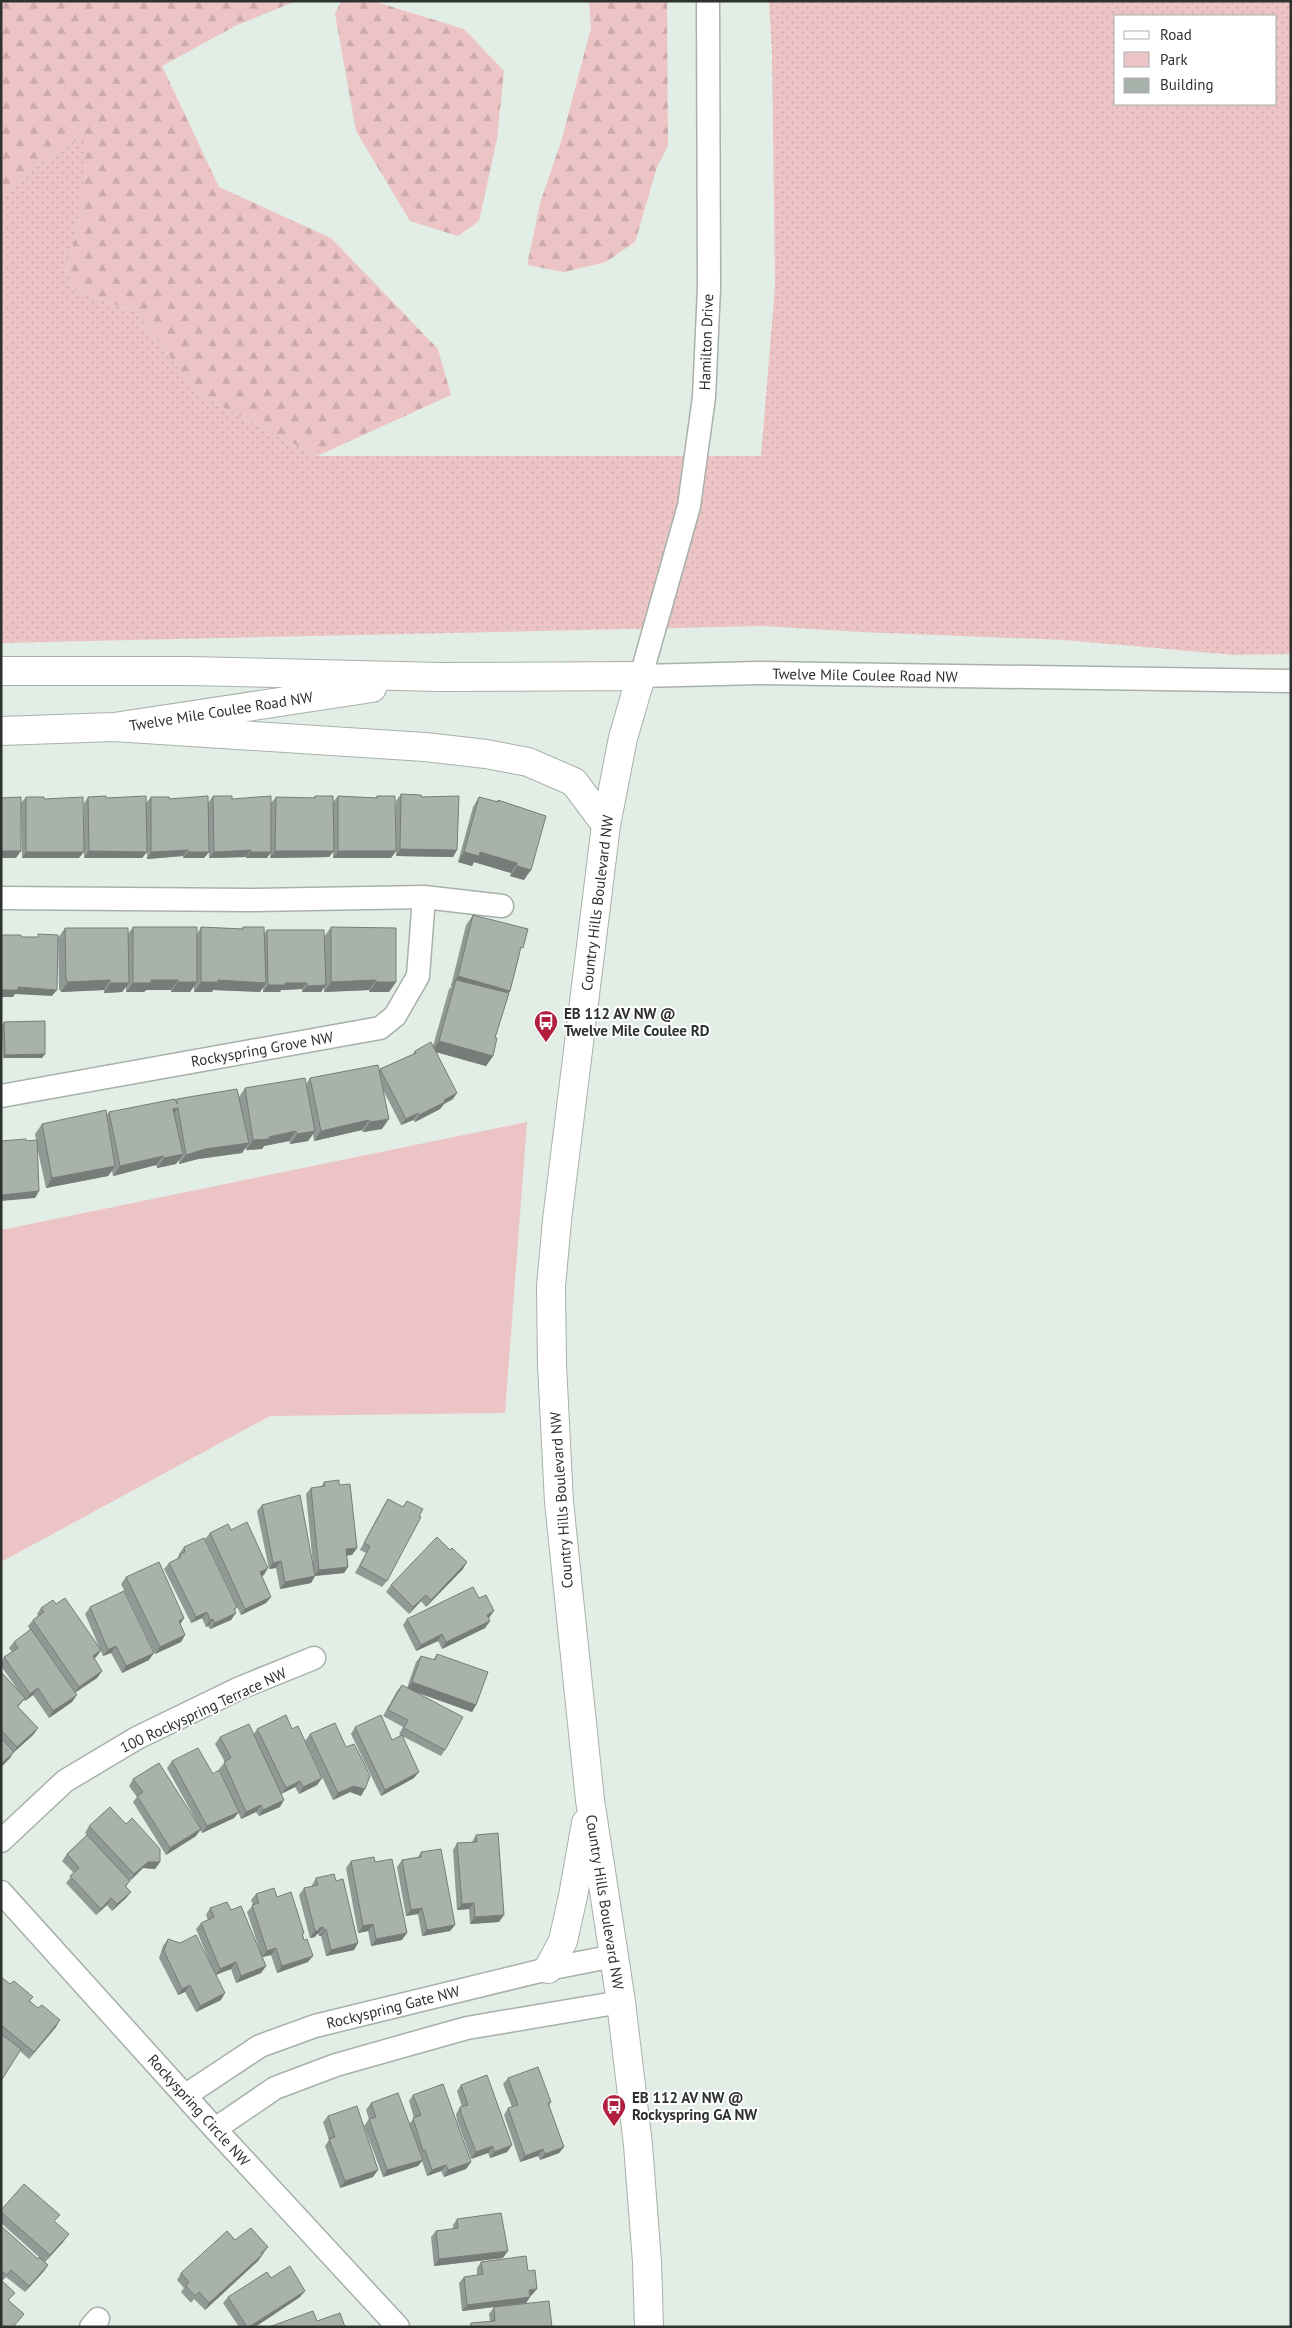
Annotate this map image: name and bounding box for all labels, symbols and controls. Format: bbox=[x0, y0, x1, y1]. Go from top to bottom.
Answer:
legend bbox=[1114, 15, 1277, 105]
text: Road bbox=[1160, 25, 1192, 44]
text: Park bbox=[1160, 50, 1188, 69]
text: Building bbox=[1160, 75, 1214, 94]
street label: Hamilton Drive bbox=[695, 293, 717, 391]
street label: Twelve Mile Coulee Road NW bbox=[772, 664, 959, 686]
street label: Twelve Mile Coulee Road NW bbox=[128, 687, 315, 735]
street label: Country Hills Boulevard NW bbox=[577, 813, 617, 992]
place label: EB 112 AV NW @ Twelve Mile Coulee RD bbox=[564, 1004, 710, 1040]
bus stop icon: EB 112 AV NW @ Twelve Mile Coulee RD bbox=[533, 1009, 559, 1043]
street label: Rockyspring Grove NW bbox=[189, 1027, 335, 1071]
street label: Country Hills Boulevard NW bbox=[545, 1410, 577, 1589]
street label: 100 Rockyspring Terrace NW bbox=[117, 1663, 290, 1757]
street label: Country Hills Boulevard NW bbox=[582, 1813, 628, 1992]
street label: Rockyspring Gate NW bbox=[324, 1981, 462, 2033]
street label: Rockyspring Circle NW bbox=[144, 2050, 255, 2170]
place label: EB 112 AV NW @ Rockyspring GA NW bbox=[632, 2088, 757, 2124]
bus stop icon: EB 112 AV NW @ Rockyspring GA NW bbox=[601, 2093, 627, 2127]

